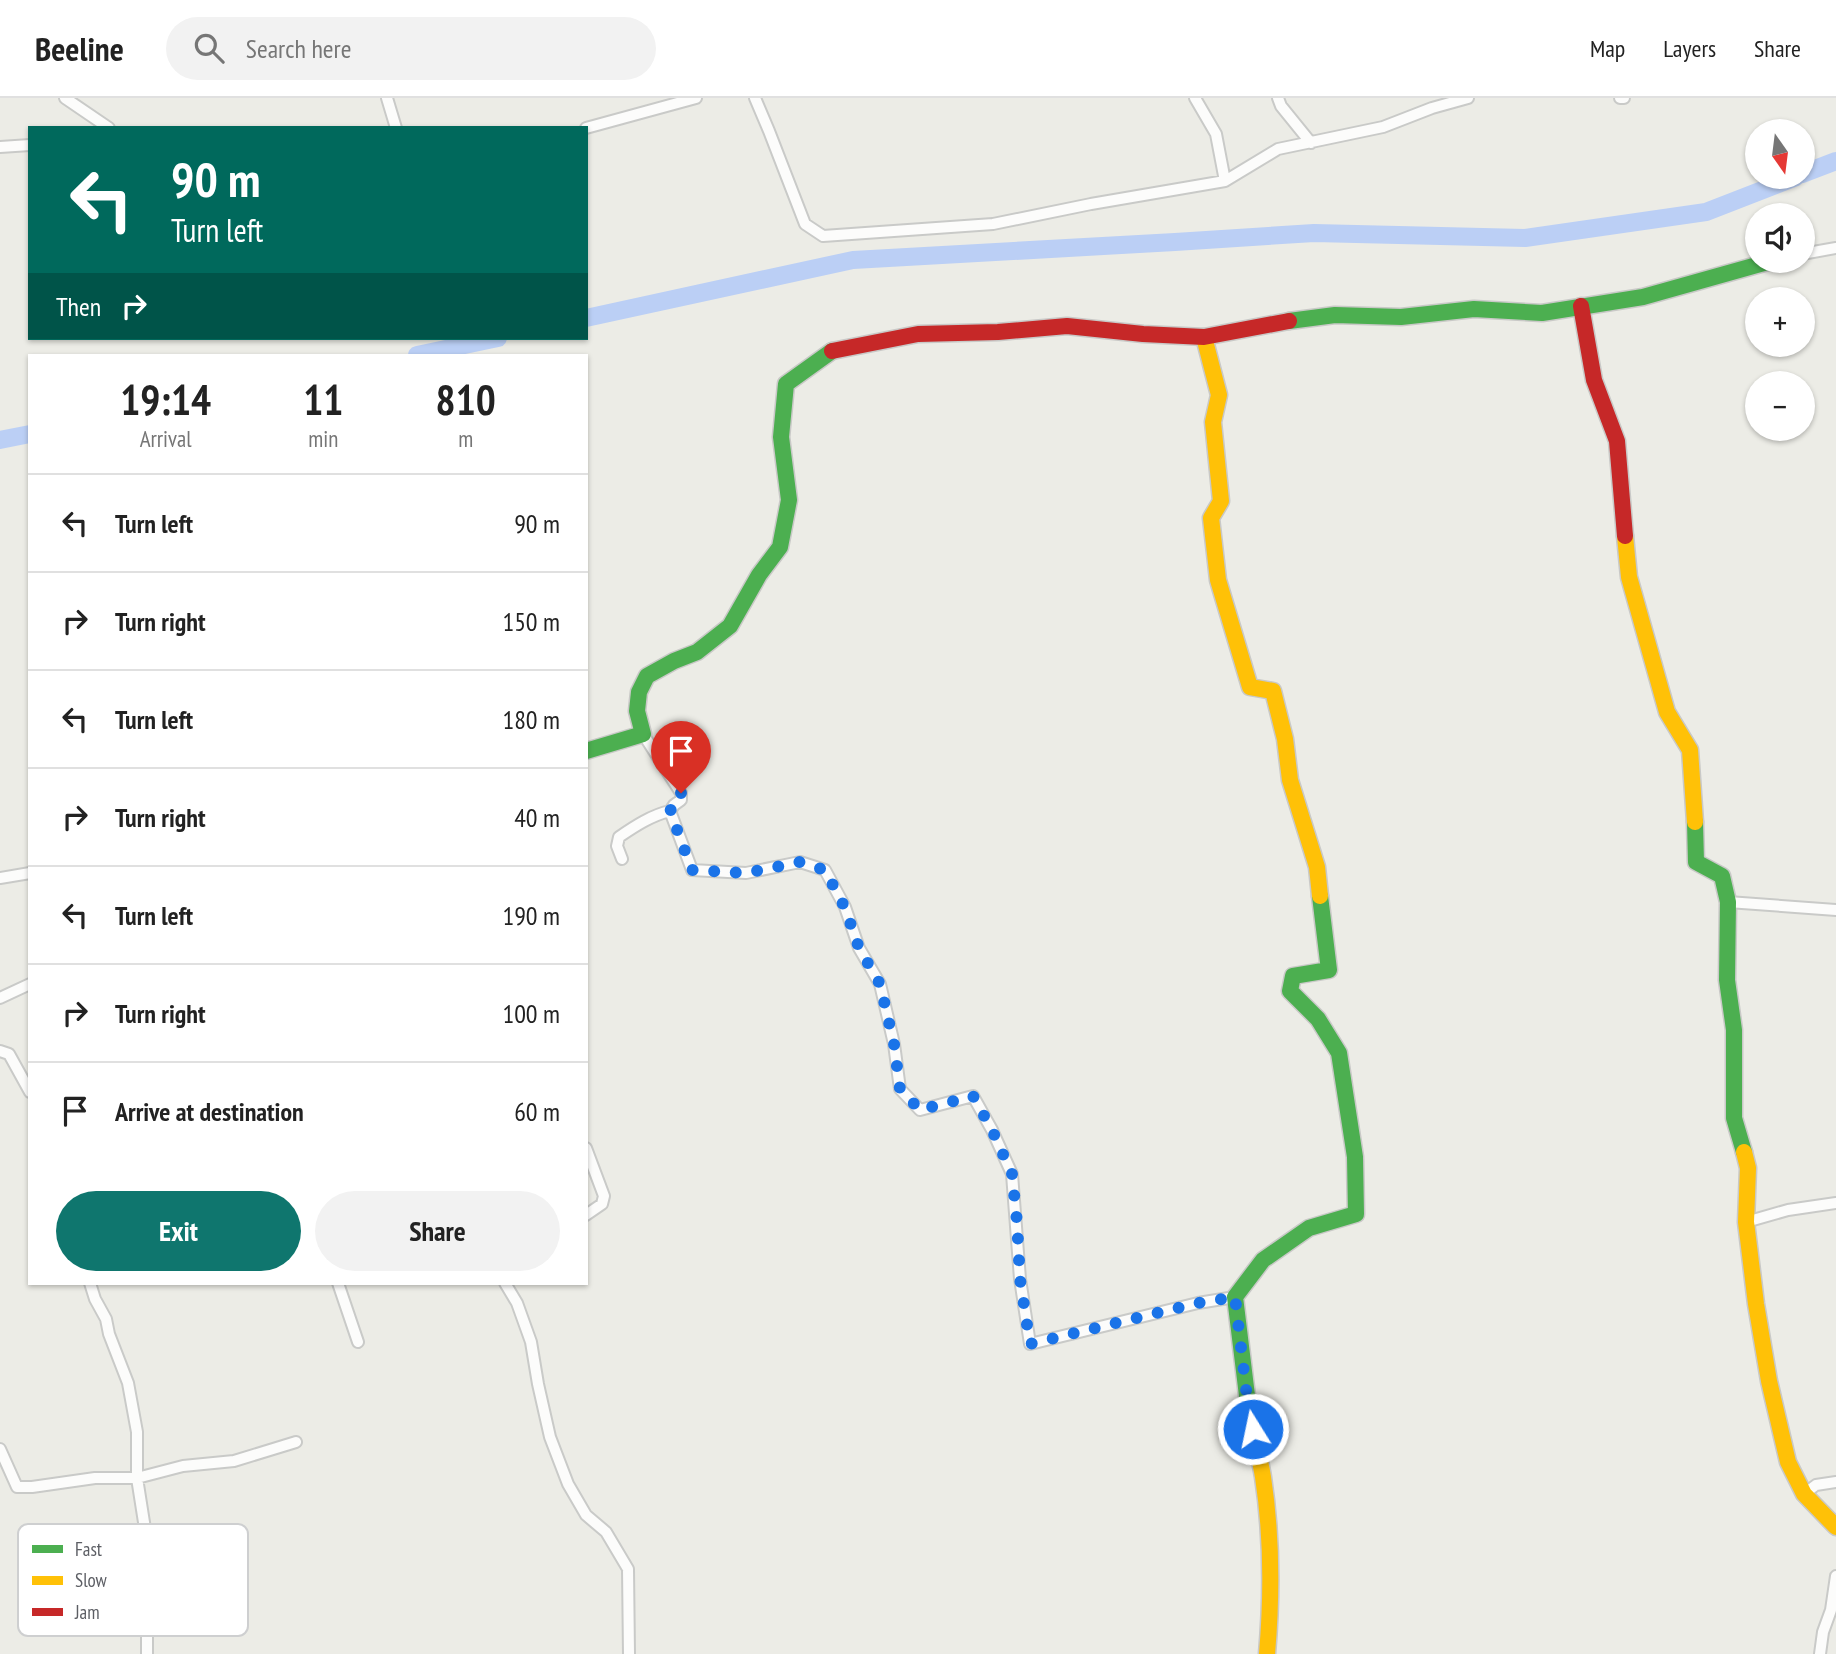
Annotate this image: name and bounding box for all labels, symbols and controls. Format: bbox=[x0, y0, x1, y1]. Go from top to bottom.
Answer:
search box bbox=[166, 17, 656, 80]
text: Beeline bbox=[35, 27, 124, 70]
icon: search bbox=[190, 29, 228, 67]
text: Search here bbox=[246, 32, 351, 65]
text: Map bbox=[1590, 33, 1625, 64]
text: Layers bbox=[1663, 33, 1716, 64]
text: Share bbox=[1754, 33, 1801, 64]
north arrow bbox=[1745, 119, 1815, 189]
map controls bbox=[1745, 119, 1815, 441]
text: 90 m bbox=[171, 147, 260, 211]
icon: left bbox=[56, 154, 147, 245]
button: sound bbox=[1745, 203, 1815, 273]
text: Turn left bbox=[171, 209, 263, 251]
icon: right bbox=[115, 287, 153, 325]
button: + bbox=[1745, 287, 1815, 357]
text: Then bbox=[56, 290, 101, 323]
button: − bbox=[1745, 371, 1815, 441]
text: 19:14 bbox=[120, 372, 211, 427]
text: 11 bbox=[303, 372, 343, 427]
text: 810 bbox=[436, 372, 496, 427]
text: Arrival bbox=[140, 424, 192, 453]
text: min bbox=[308, 424, 338, 453]
text: m bbox=[458, 424, 473, 453]
icon: left bbox=[56, 504, 94, 542]
text: Turn left bbox=[115, 507, 193, 540]
text: 90 m bbox=[514, 507, 560, 540]
icon: right bbox=[56, 602, 94, 640]
text: Turn right bbox=[115, 605, 206, 638]
text: 150 m bbox=[502, 605, 560, 638]
icon: left bbox=[56, 700, 94, 738]
text: Turn left bbox=[115, 703, 193, 736]
text: 180 m bbox=[502, 703, 560, 736]
pin bbox=[651, 721, 711, 793]
icon: arrive bbox=[662, 732, 700, 770]
icon: right bbox=[56, 798, 94, 836]
text: Turn right bbox=[115, 801, 206, 834]
text: 40 m bbox=[514, 801, 560, 834]
icon: left bbox=[56, 896, 94, 934]
text: Turn left bbox=[115, 899, 193, 932]
text: 190 m bbox=[502, 899, 560, 932]
icon: right bbox=[56, 994, 94, 1032]
text: Turn right bbox=[115, 997, 206, 1030]
text: 100 m bbox=[502, 997, 560, 1030]
icon: arrive bbox=[56, 1092, 94, 1130]
text: Arrive at destination bbox=[115, 1095, 304, 1128]
text: 60 m bbox=[514, 1095, 560, 1128]
button: Exit bbox=[56, 1191, 301, 1271]
button: Share bbox=[315, 1191, 560, 1271]
position arrow bbox=[1216, 1392, 1290, 1466]
legend bbox=[18, 1524, 248, 1636]
text: Fast bbox=[75, 1537, 103, 1561]
text: Slow bbox=[75, 1568, 108, 1592]
text: Jam bbox=[74, 1600, 100, 1624]

